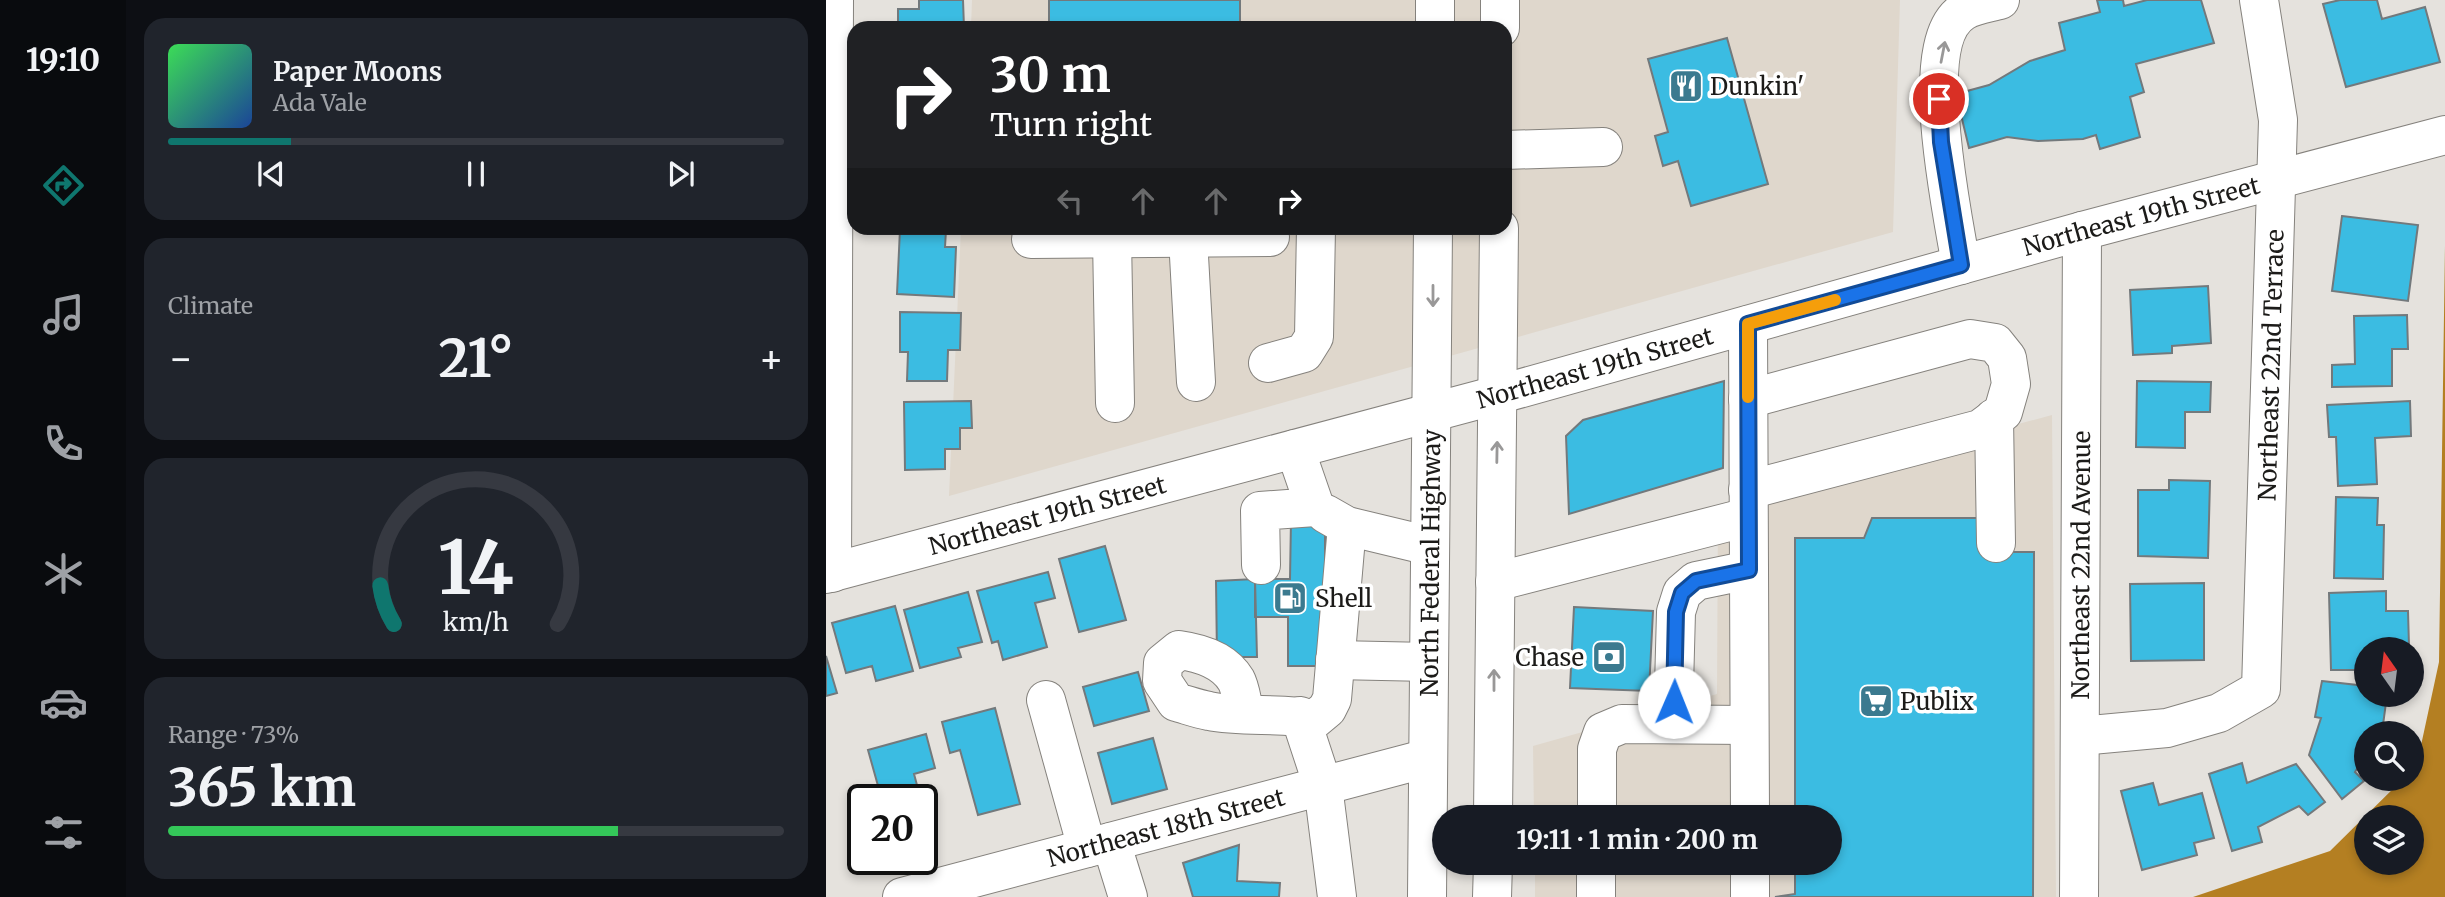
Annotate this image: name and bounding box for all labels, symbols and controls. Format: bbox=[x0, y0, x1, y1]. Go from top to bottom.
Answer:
text: 19:10 bbox=[26, 40, 100, 80]
one-way arrow bbox=[1937, 41, 1950, 64]
text: 30 m bbox=[990, 44, 1111, 105]
icon: right bbox=[875, 49, 966, 140]
text: Paper Moons bbox=[273, 55, 442, 88]
restaurant icon: Dunkin' bbox=[1667, 67, 1705, 105]
pin bbox=[1909, 69, 1969, 129]
place label: Dunkin' bbox=[1710, 71, 1804, 102]
icon: arrive bbox=[1920, 80, 1958, 118]
text: Ada Vale bbox=[273, 88, 367, 117]
text: Turn right bbox=[990, 105, 1152, 145]
icon: previous bbox=[252, 155, 290, 193]
icon: pause bbox=[457, 155, 495, 193]
icon: next bbox=[662, 155, 700, 193]
icon: directions bbox=[39, 161, 88, 210]
street label: Northeast 19th Street bbox=[2019, 169, 2264, 262]
icon: left bbox=[1051, 182, 1089, 220]
icon: ahead bbox=[1124, 182, 1162, 220]
icon: ahead bbox=[1197, 182, 1235, 220]
icon: right bbox=[1270, 182, 1308, 220]
street label: Northeast 22nd Terrace bbox=[2251, 229, 2290, 501]
one-way arrow bbox=[1426, 284, 1440, 307]
icon: music bbox=[39, 290, 88, 339]
text: Climate bbox=[168, 291, 253, 320]
street label: Northeast 19th Street bbox=[1473, 320, 1717, 415]
text: 21° bbox=[438, 326, 514, 391]
text: − bbox=[168, 335, 193, 382]
text: + bbox=[759, 335, 784, 382]
icon: phone bbox=[39, 419, 88, 468]
street label: North Federal Highway bbox=[1413, 429, 1447, 697]
street label: Northeast 22nd Avenue bbox=[2064, 430, 2097, 700]
one-way arrow bbox=[1490, 441, 1503, 464]
street label: Northeast 19th Street bbox=[925, 468, 1170, 561]
text: 14 bbox=[438, 523, 514, 615]
icon: climate bbox=[39, 549, 88, 598]
fuel station icon: Shell bbox=[1271, 579, 1309, 617]
place label: Shell bbox=[1315, 583, 1372, 614]
text: km/h bbox=[443, 606, 509, 638]
north arrow bbox=[2354, 637, 2424, 707]
map controls bbox=[2354, 637, 2424, 875]
bank icon: Chase bbox=[1590, 638, 1628, 676]
place label: Chase bbox=[1515, 642, 1584, 673]
position arrow bbox=[1637, 665, 1711, 739]
one-way arrow bbox=[1487, 669, 1501, 692]
icon: car bbox=[39, 678, 88, 727]
supermarket icon: Publix bbox=[1857, 682, 1895, 720]
place label: Publix bbox=[1900, 686, 1975, 717]
text: Range · 73% bbox=[168, 720, 299, 749]
button: search bbox=[2354, 721, 2424, 791]
text: 365 km bbox=[168, 755, 356, 820]
street label: Northeast 18th Street bbox=[1044, 781, 1289, 873]
speed limit sign: 20 bbox=[847, 784, 938, 875]
button: layers bbox=[2354, 805, 2424, 875]
icon: filters bbox=[39, 808, 88, 857]
text: 19:11 · 1 min · 200 m bbox=[1516, 823, 1758, 856]

